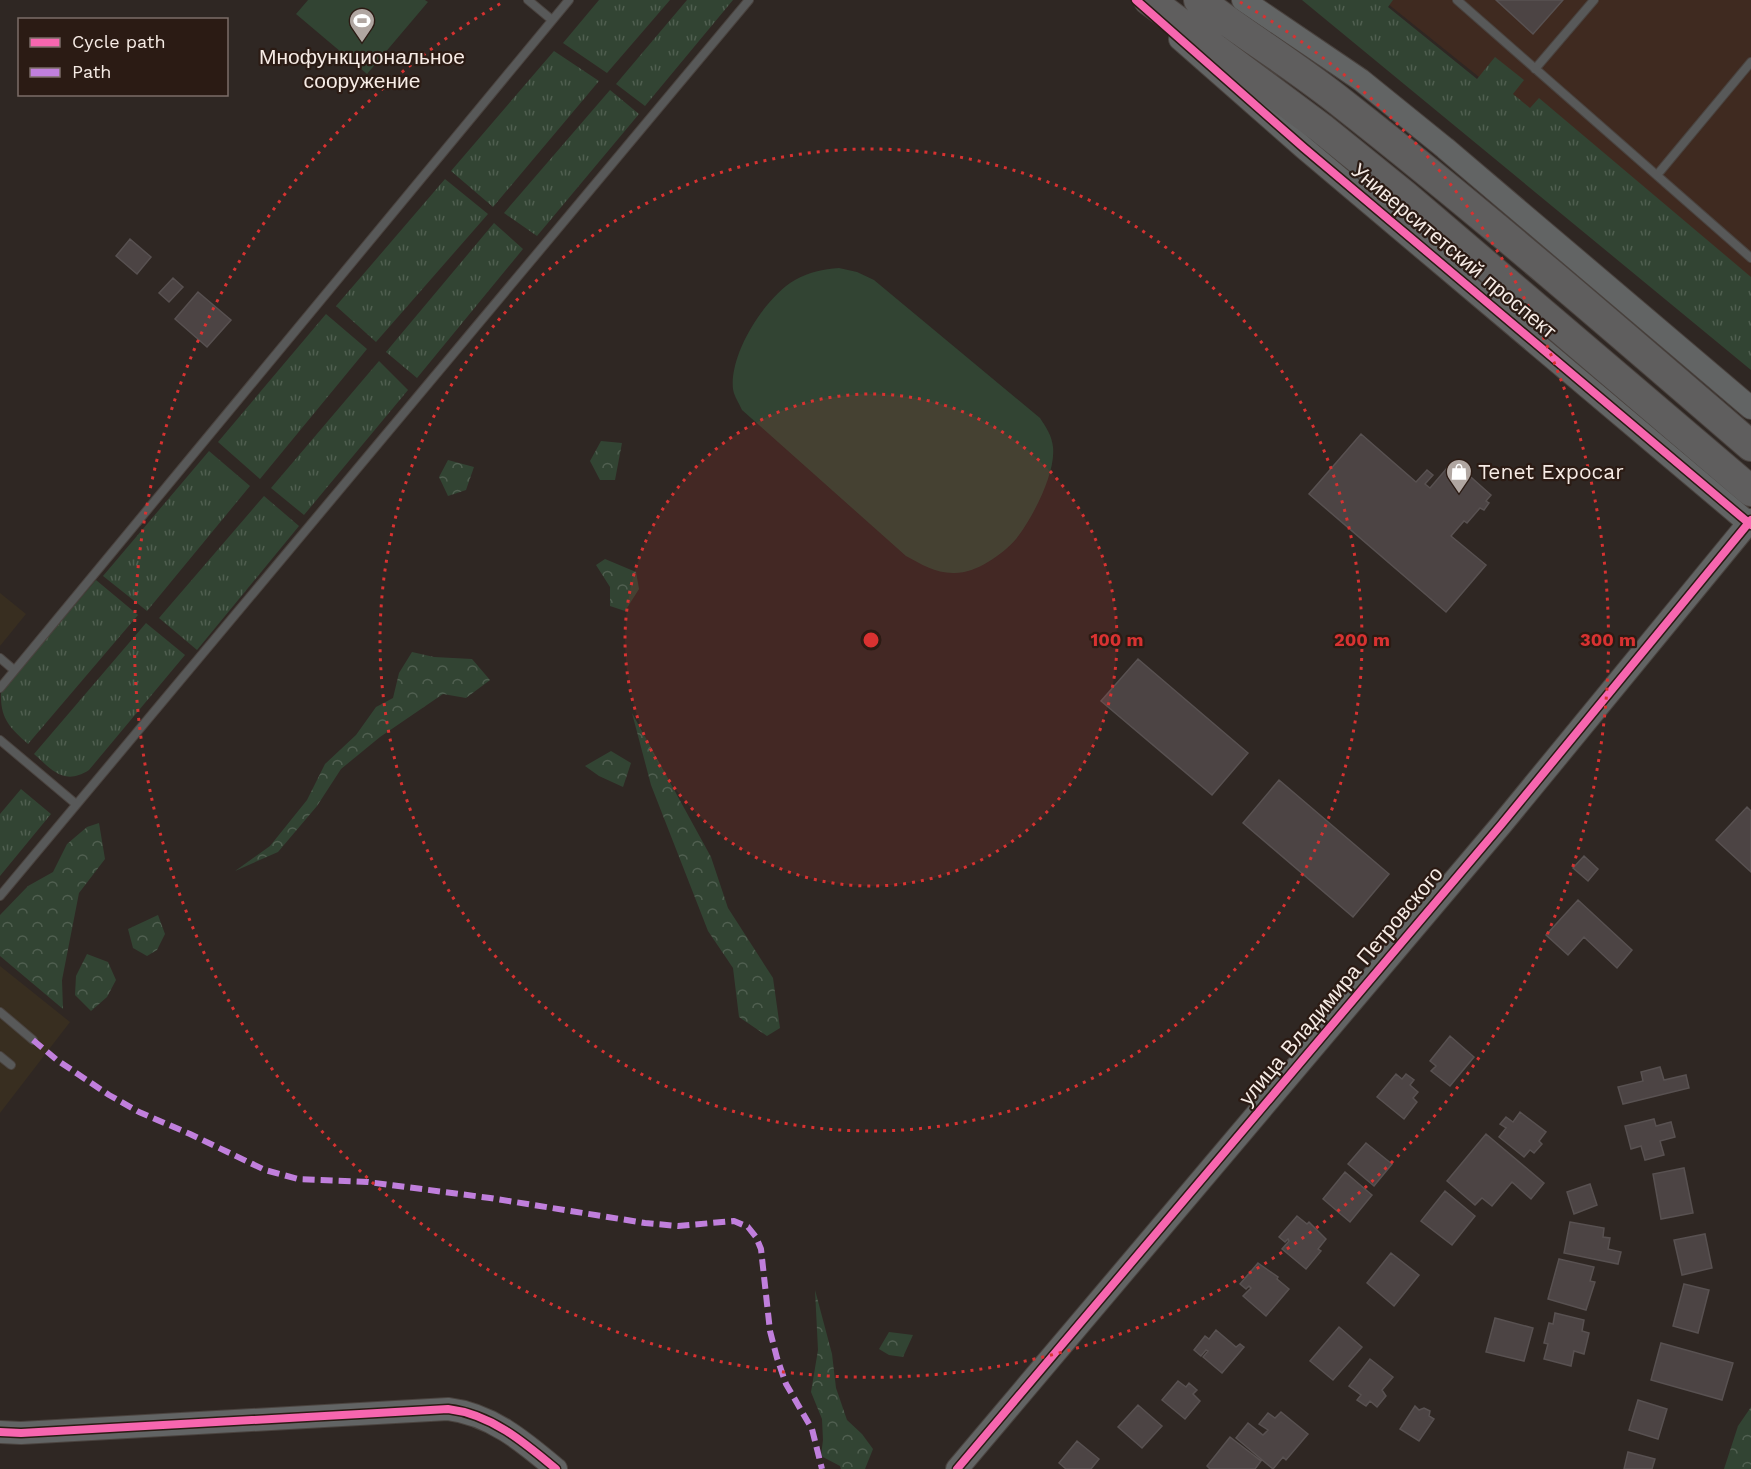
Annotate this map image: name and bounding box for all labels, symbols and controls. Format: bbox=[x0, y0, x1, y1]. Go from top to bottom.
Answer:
sports icon: Мнофункциональное сооружение bbox=[347, 6, 377, 44]
legend bbox=[18, 18, 228, 96]
text: Cycle path bbox=[72, 31, 166, 52]
place label: Мнофункциональное сооружение bbox=[259, 44, 465, 93]
text: Path bbox=[72, 61, 112, 82]
street label: Университетский проспект bbox=[1347, 158, 1562, 344]
shop icon: Tenet Expocar bbox=[1444, 457, 1474, 495]
place label: Tenet Expocar bbox=[1478, 459, 1624, 484]
text: 100 m bbox=[1090, 629, 1144, 650]
text: 200 m bbox=[1334, 629, 1390, 650]
text: 300 m bbox=[1580, 629, 1636, 650]
centre of rings bbox=[861, 630, 881, 650]
street label: улица Владимира Петровского bbox=[1233, 861, 1448, 1110]

